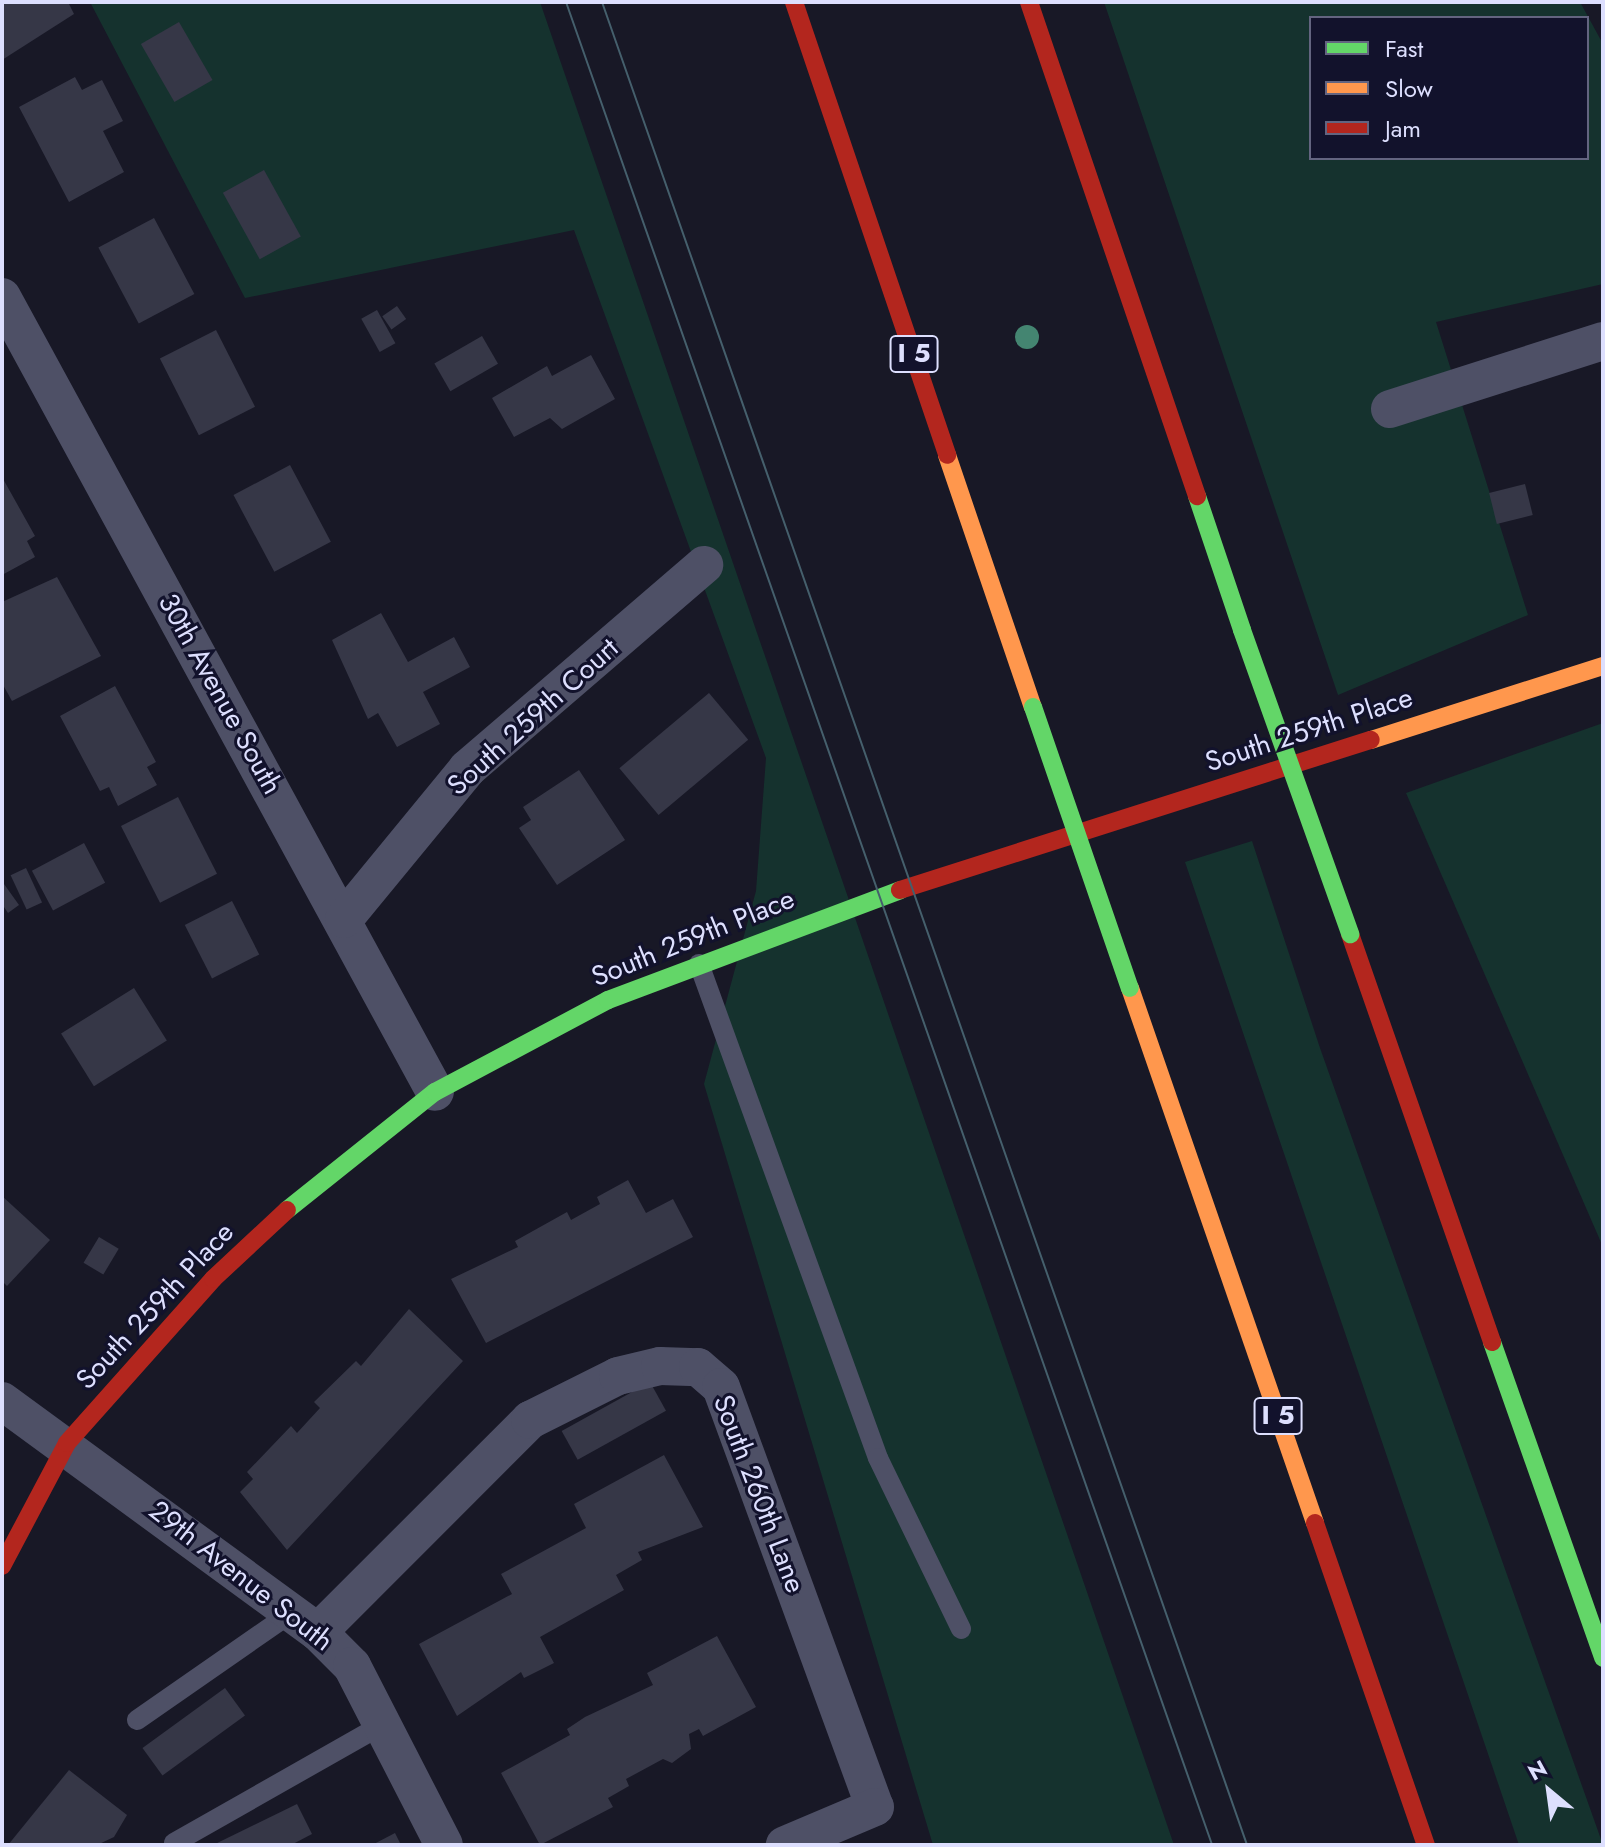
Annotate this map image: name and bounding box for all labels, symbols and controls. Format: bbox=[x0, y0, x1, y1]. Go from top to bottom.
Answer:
legend bbox=[1309, 16, 1589, 160]
text: Fast bbox=[1385, 31, 1423, 66]
text: Slow bbox=[1385, 71, 1433, 106]
text: Jam bbox=[1385, 111, 1421, 146]
road number: I 5 bbox=[888, 332, 940, 376]
street label: 30th Avenue South bbox=[151, 588, 289, 800]
street label: South 259th Court bbox=[441, 631, 625, 803]
street label: South 259th Place bbox=[1201, 681, 1417, 779]
street label: South 259th Place bbox=[587, 882, 799, 994]
street label: South 259th Place bbox=[69, 1216, 241, 1396]
street label: South 260th Lane bbox=[706, 1390, 812, 1598]
road number: I 5 bbox=[1252, 1394, 1304, 1438]
street label: 29th Avenue South bbox=[142, 1494, 340, 1658]
north arrow bbox=[1509, 1751, 1589, 1831]
text: N bbox=[1522, 1752, 1553, 1788]

